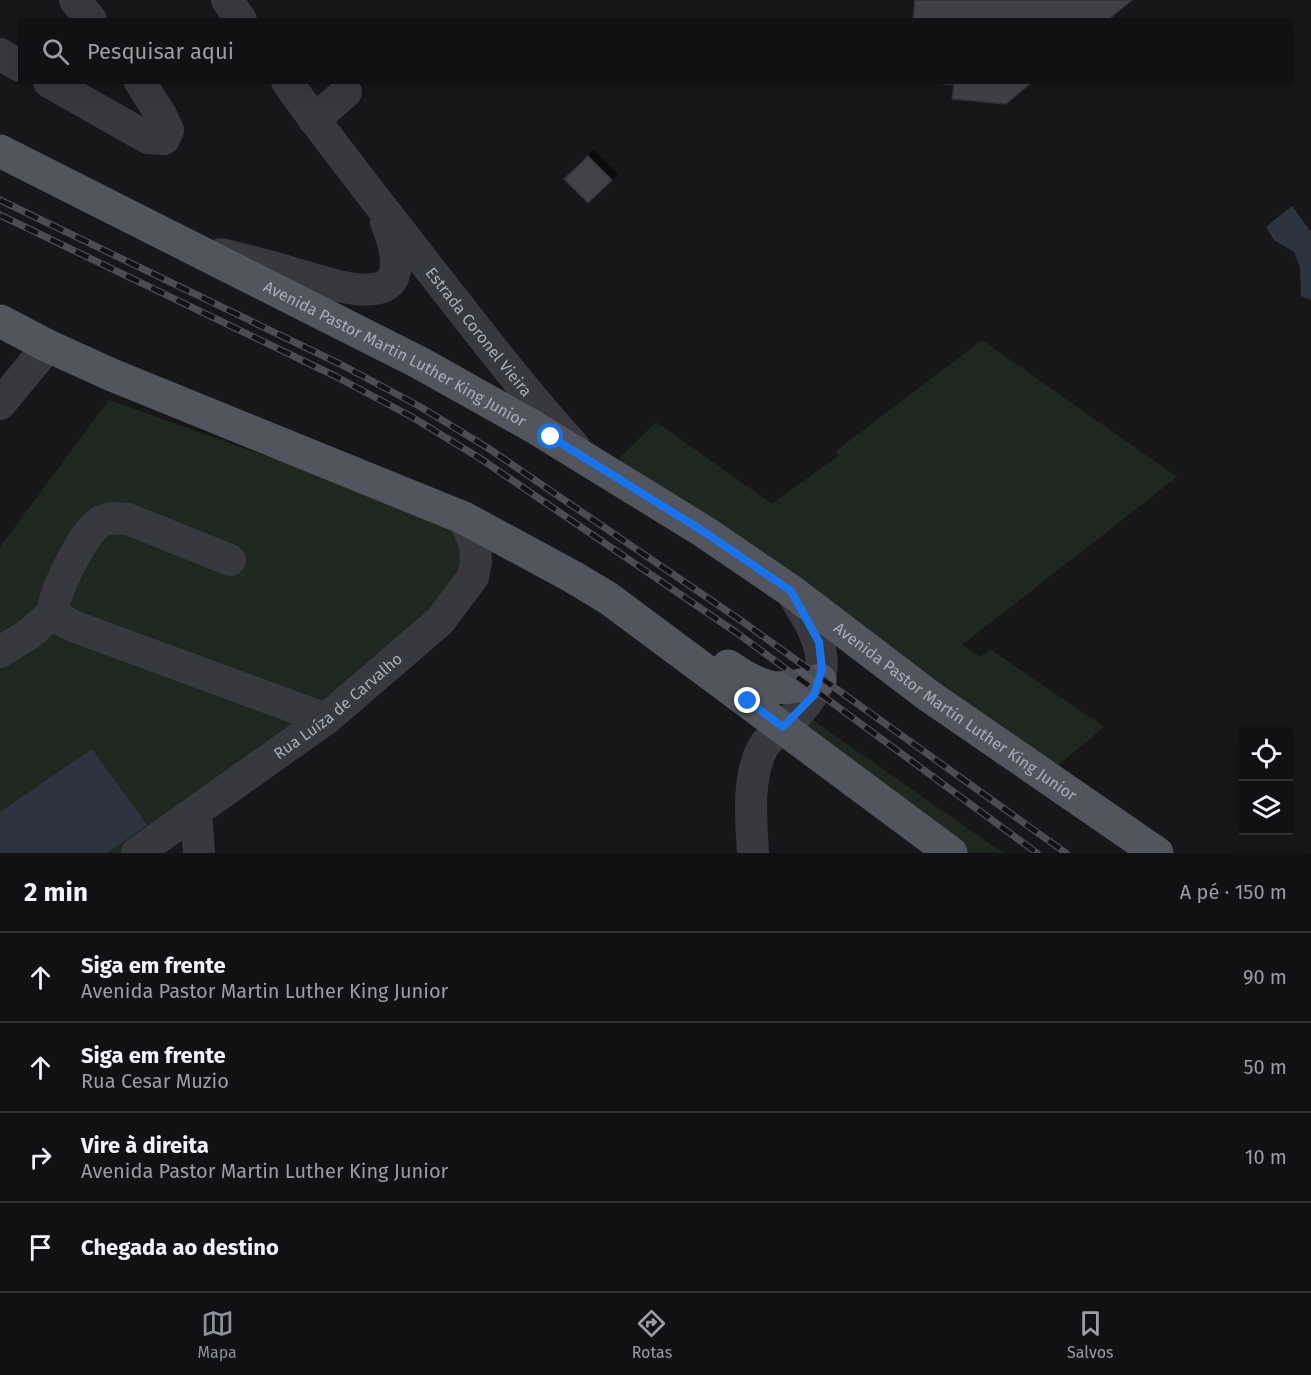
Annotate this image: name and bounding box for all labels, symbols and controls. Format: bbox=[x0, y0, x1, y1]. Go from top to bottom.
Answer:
search box bbox=[18, 18, 1293, 84]
icon: search bbox=[39, 35, 72, 68]
text: Pesquisar aqui bbox=[87, 38, 234, 65]
street label: Estrada Coronel Vieira bbox=[422, 263, 536, 400]
street label: Avenida Pastor Martin Luther King Junior bbox=[261, 276, 531, 431]
route start bbox=[537, 423, 563, 449]
street label: Avenida Pastor Martin Luther King Junior bbox=[830, 618, 1081, 805]
street label: Rua Luíza de Carvalho bbox=[270, 649, 406, 763]
route end bbox=[734, 687, 760, 713]
map controls bbox=[1239, 727, 1293, 835]
button: locate bbox=[1239, 727, 1293, 781]
button: layers bbox=[1239, 781, 1293, 835]
text: 2 min bbox=[24, 877, 88, 908]
text: A pé · 150 m bbox=[1180, 880, 1287, 904]
text: Siga em frente bbox=[81, 952, 226, 979]
icon: ahead bbox=[24, 961, 57, 994]
text: 90 m bbox=[1243, 965, 1287, 989]
text: Avenida Pastor Martin Luther King Junior bbox=[81, 979, 448, 1003]
text: Siga em frente bbox=[81, 1042, 226, 1069]
icon: ahead bbox=[24, 1051, 57, 1084]
text: 50 m bbox=[1243, 1055, 1287, 1079]
text: Rua Cesar Muzio bbox=[81, 1069, 229, 1093]
text: Vire à direita bbox=[81, 1132, 209, 1159]
icon: right bbox=[24, 1141, 57, 1174]
text: 10 m bbox=[1245, 1145, 1287, 1169]
text: Avenida Pastor Martin Luther King Junior bbox=[81, 1159, 448, 1183]
icon: arrive bbox=[24, 1231, 57, 1264]
text: Chegada ao destino bbox=[81, 1234, 279, 1261]
tab: Mapa bbox=[197, 1307, 237, 1362]
tab: Rotas bbox=[632, 1307, 672, 1362]
tab: Salvos bbox=[1067, 1307, 1114, 1362]

